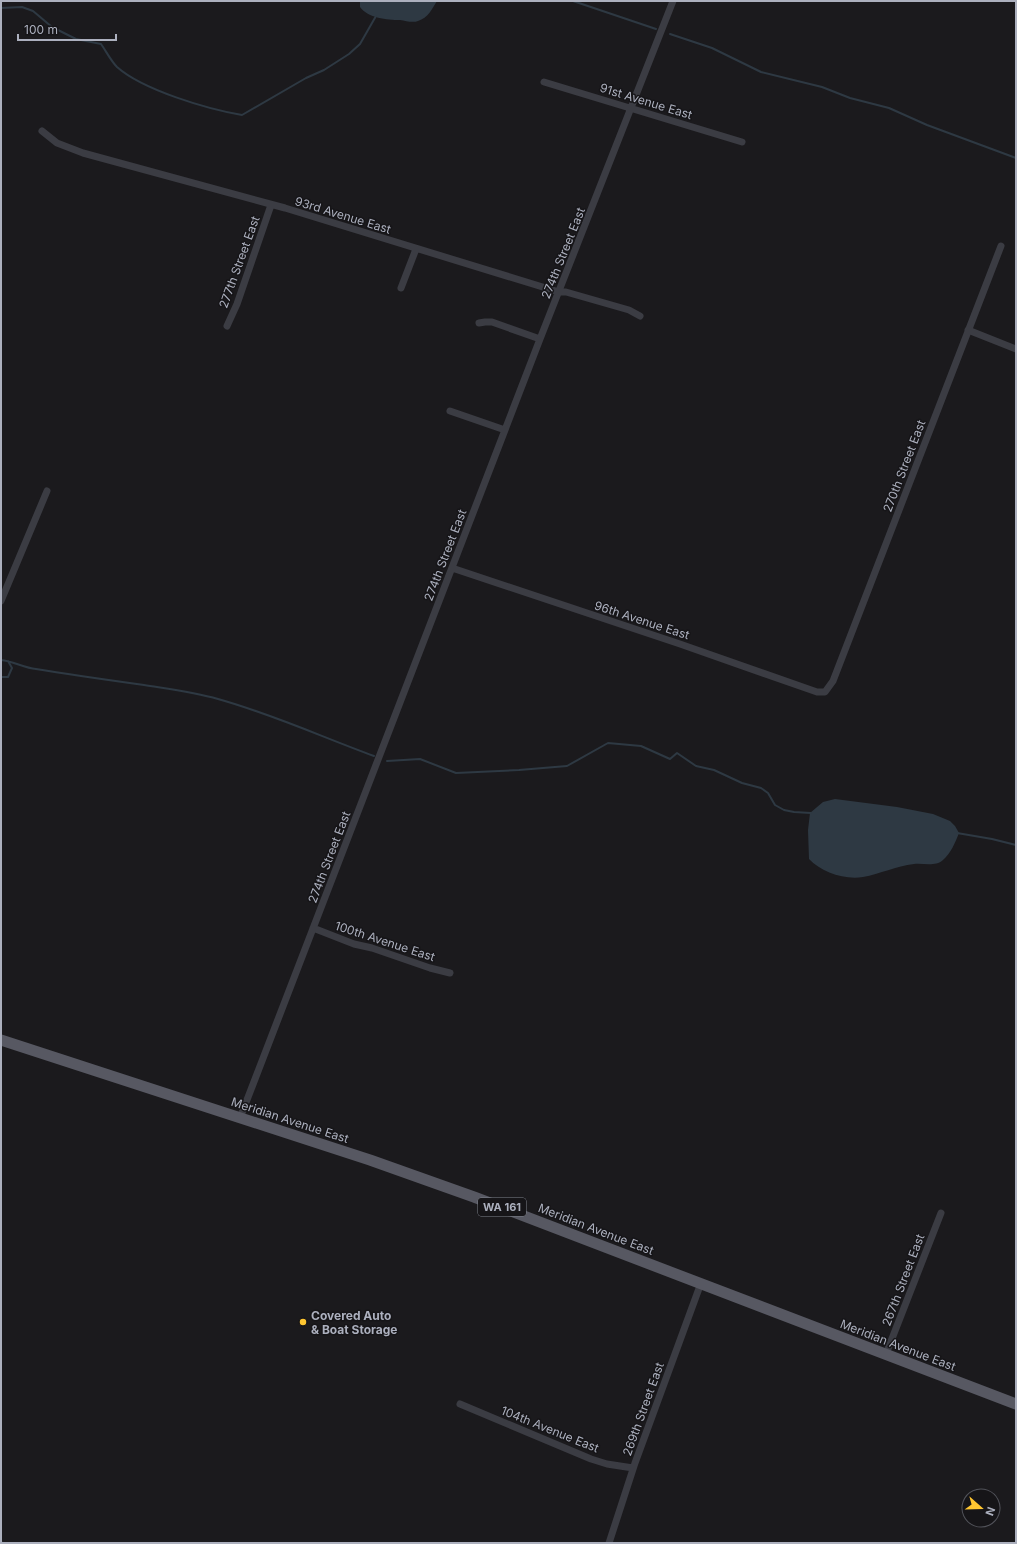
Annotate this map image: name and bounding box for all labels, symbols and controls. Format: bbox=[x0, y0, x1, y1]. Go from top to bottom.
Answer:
scale bar bbox=[18, 16, 116, 42]
text: 100 m bbox=[24, 22, 58, 37]
street label: 91st Avenue East bbox=[598, 80, 694, 122]
street label: 93rd Avenue East bbox=[293, 193, 393, 237]
street label: 274th Street East bbox=[538, 205, 588, 301]
street label: 277th Street East bbox=[215, 214, 263, 310]
street label: 270th Street East bbox=[880, 418, 929, 514]
street label: 274th Street East bbox=[421, 507, 469, 603]
street label: 96th Avenue East bbox=[593, 598, 691, 642]
street label: 274th Street East bbox=[305, 809, 353, 905]
street label: 100th Avenue East bbox=[333, 918, 437, 964]
street label: Meridian Avenue East bbox=[229, 1094, 351, 1146]
road number: WA 161 bbox=[478, 1198, 526, 1216]
street label: Meridian Avenue East bbox=[536, 1200, 656, 1258]
street label: 267th Street East bbox=[879, 1232, 927, 1328]
place label: Covered Auto & Boat Storage bbox=[311, 1308, 397, 1337]
street label: Meridian Avenue East bbox=[838, 1316, 958, 1374]
marker: Covered Auto & Boat Storage bbox=[298, 1317, 308, 1327]
street label: 269th Street East bbox=[619, 1360, 667, 1458]
street label: 104th Avenue East bbox=[499, 1403, 601, 1456]
north arrow bbox=[961, 1488, 1001, 1528]
text: N bbox=[982, 1505, 998, 1518]

